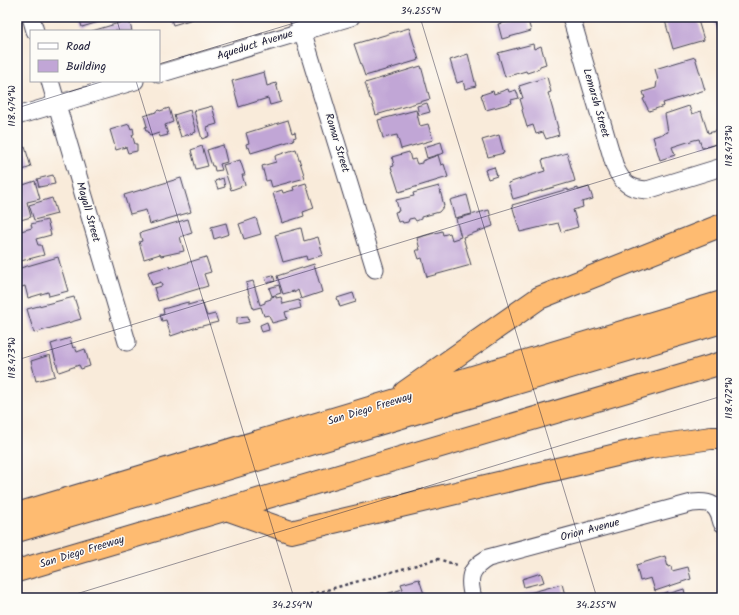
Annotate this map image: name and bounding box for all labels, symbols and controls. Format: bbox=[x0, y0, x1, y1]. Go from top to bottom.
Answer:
text: 34.255°N bbox=[401, 3, 441, 19]
street label: Aqueduct Avenue bbox=[215, 25, 295, 65]
legend bbox=[30, 30, 160, 82]
text: Road bbox=[66, 37, 91, 56]
text: Building bbox=[66, 57, 106, 76]
street label: Lemarsh Street bbox=[578, 66, 615, 141]
text: 118.474°W bbox=[4, 85, 20, 127]
street label: Romar Street bbox=[319, 111, 355, 176]
text: 118.473°W bbox=[721, 125, 737, 167]
street label: Mayall Street bbox=[71, 180, 105, 245]
text: 118.473°W bbox=[4, 337, 20, 379]
text: 118.472°W bbox=[721, 377, 737, 419]
street label: San Diego Freeway bbox=[325, 387, 415, 430]
street label: Orion Avenue bbox=[558, 513, 622, 547]
street label: San Diego Freeway bbox=[37, 530, 127, 573]
text: 34.254°N bbox=[272, 597, 312, 613]
text: 34.255°N bbox=[576, 597, 616, 613]

